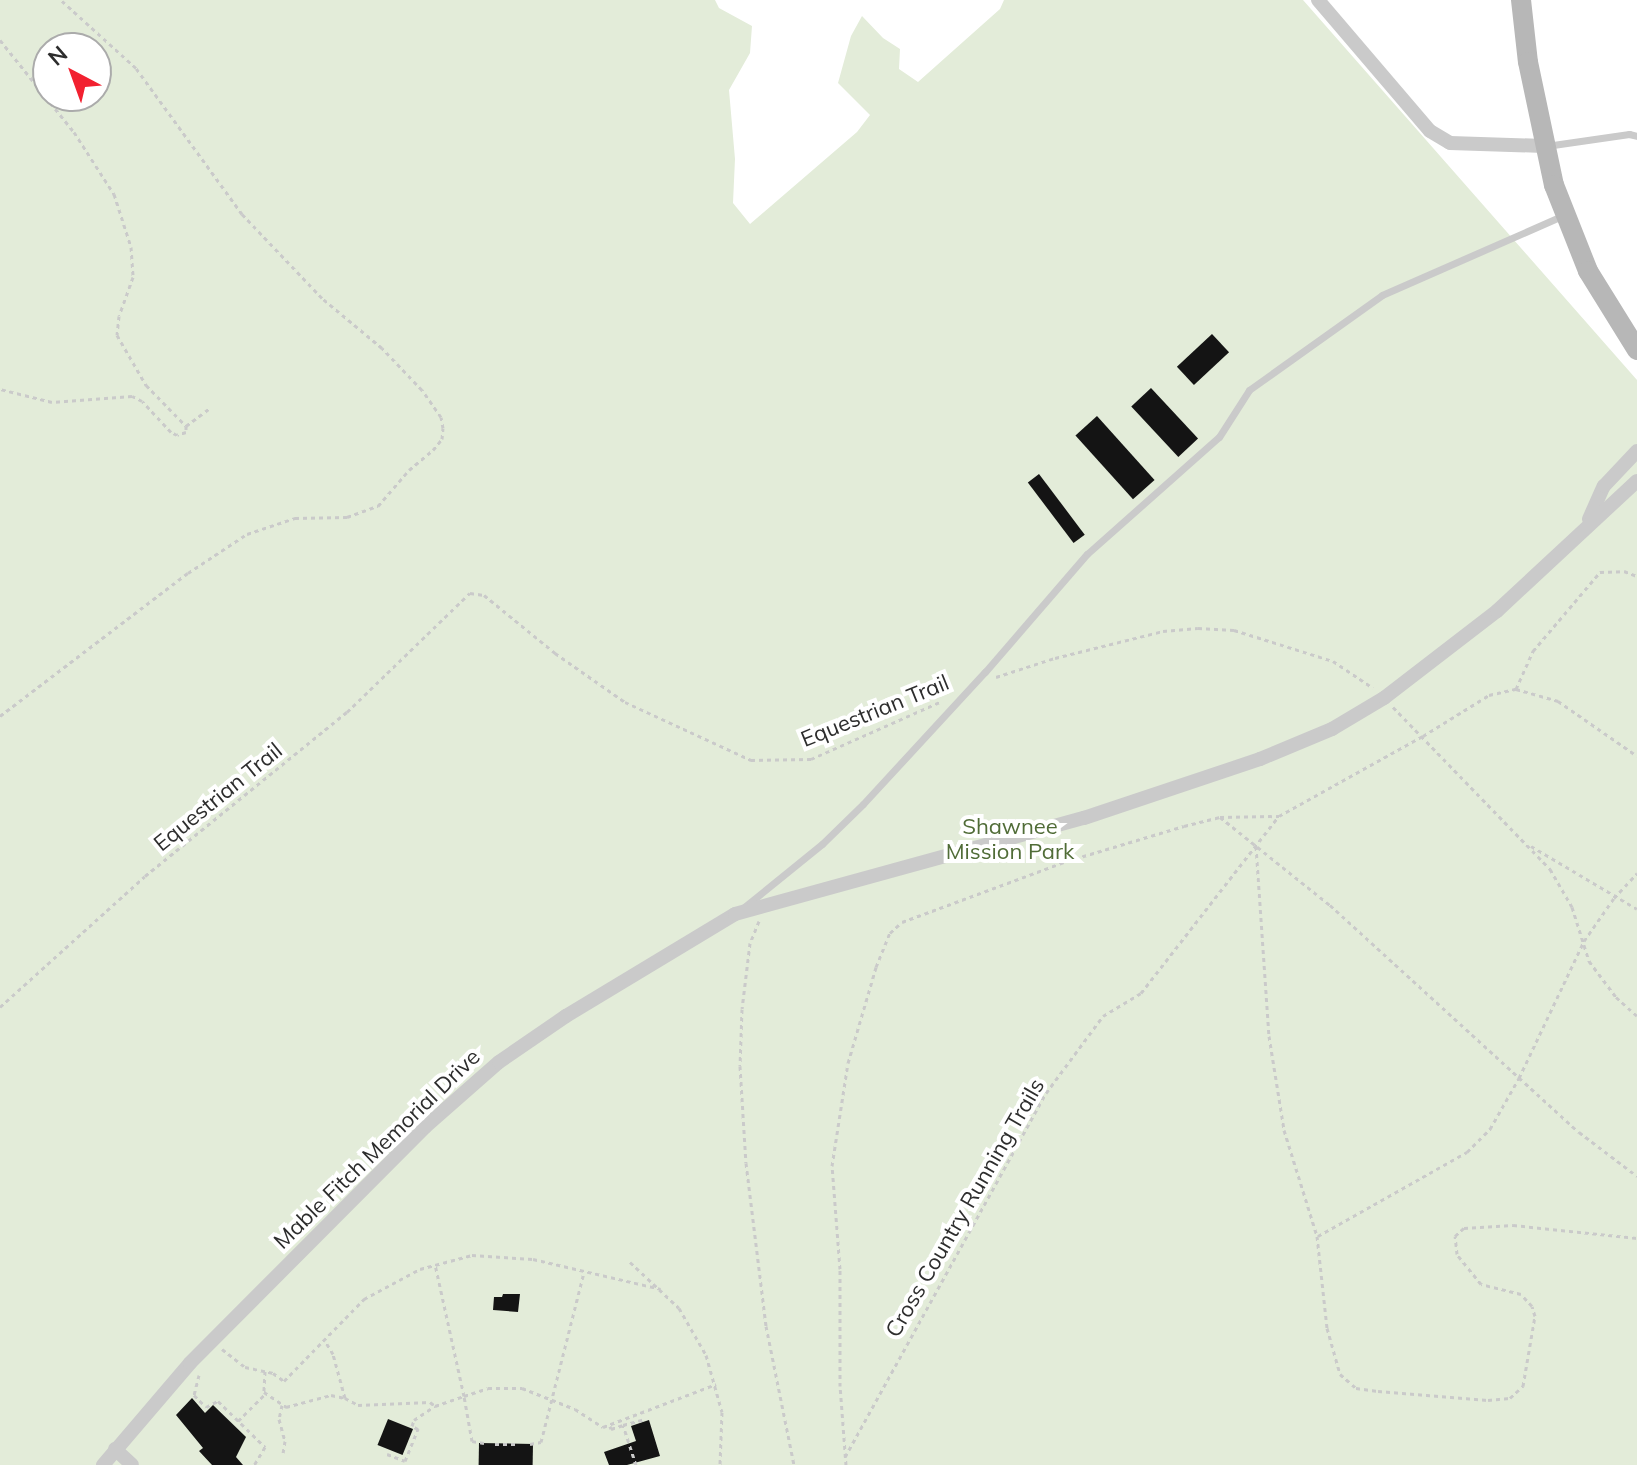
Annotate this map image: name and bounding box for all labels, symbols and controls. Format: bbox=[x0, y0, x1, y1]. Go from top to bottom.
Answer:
north arrow bbox=[32, 32, 112, 112]
text: N bbox=[42, 39, 73, 71]
street label: Equestrian Trail bbox=[797, 669, 953, 753]
street label: Equestrian Trail bbox=[149, 737, 287, 857]
park label: Shawnee Mission Park bbox=[946, 813, 1074, 864]
street label: Mable Fitch Memorial Drive bbox=[268, 1044, 486, 1254]
street label: Cross Country Running Trails bbox=[880, 1074, 1050, 1342]

